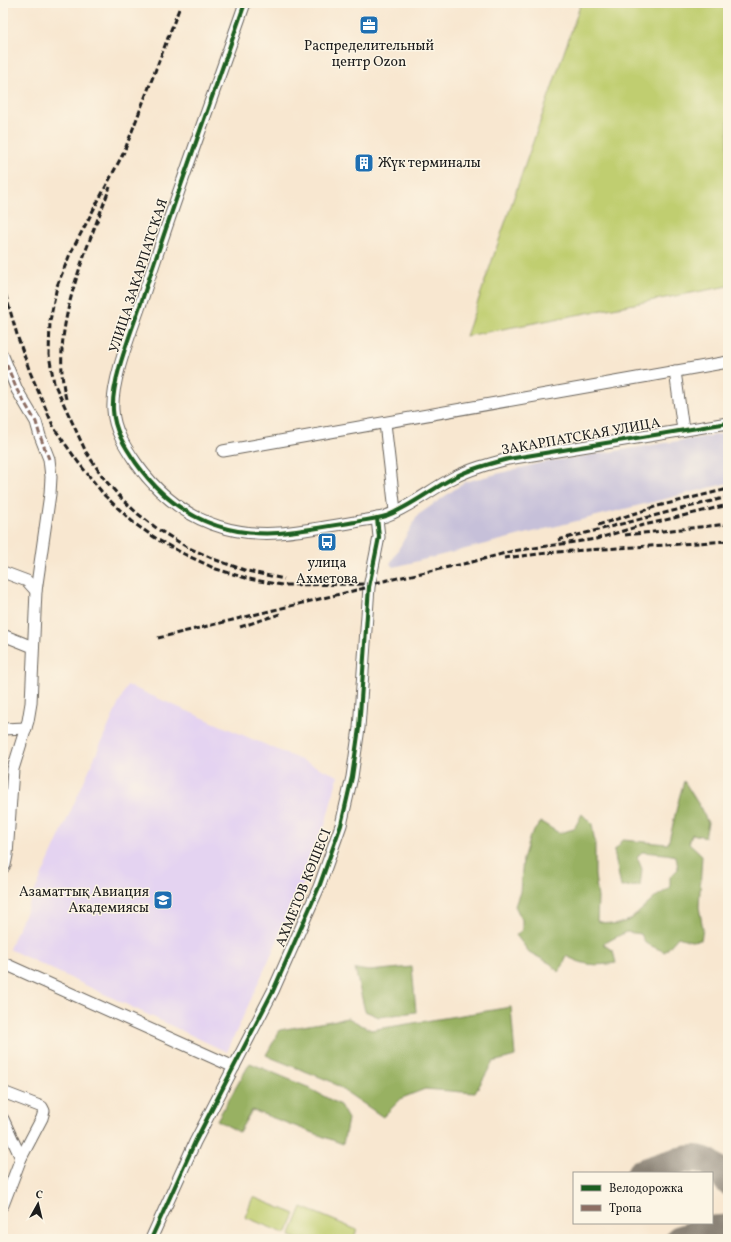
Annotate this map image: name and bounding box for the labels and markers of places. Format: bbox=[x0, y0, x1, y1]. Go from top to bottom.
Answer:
office icon: Распределительный центр Ozon bbox=[358, 14, 380, 36]
place label: Распределительный центр Ozon bbox=[304, 37, 434, 72]
building icon: Жүк терминалы bbox=[353, 152, 375, 174]
place label: Жүк терминалы bbox=[378, 154, 481, 173]
bus stop icon: улица Ахметова bbox=[316, 531, 338, 553]
place label: улица Ахметова bbox=[296, 554, 358, 589]
place label: Азаматтық Авиация Академиясы bbox=[19, 883, 149, 918]
school or university icon: Азаматтық Авиация Академиясы bbox=[152, 889, 174, 911]

